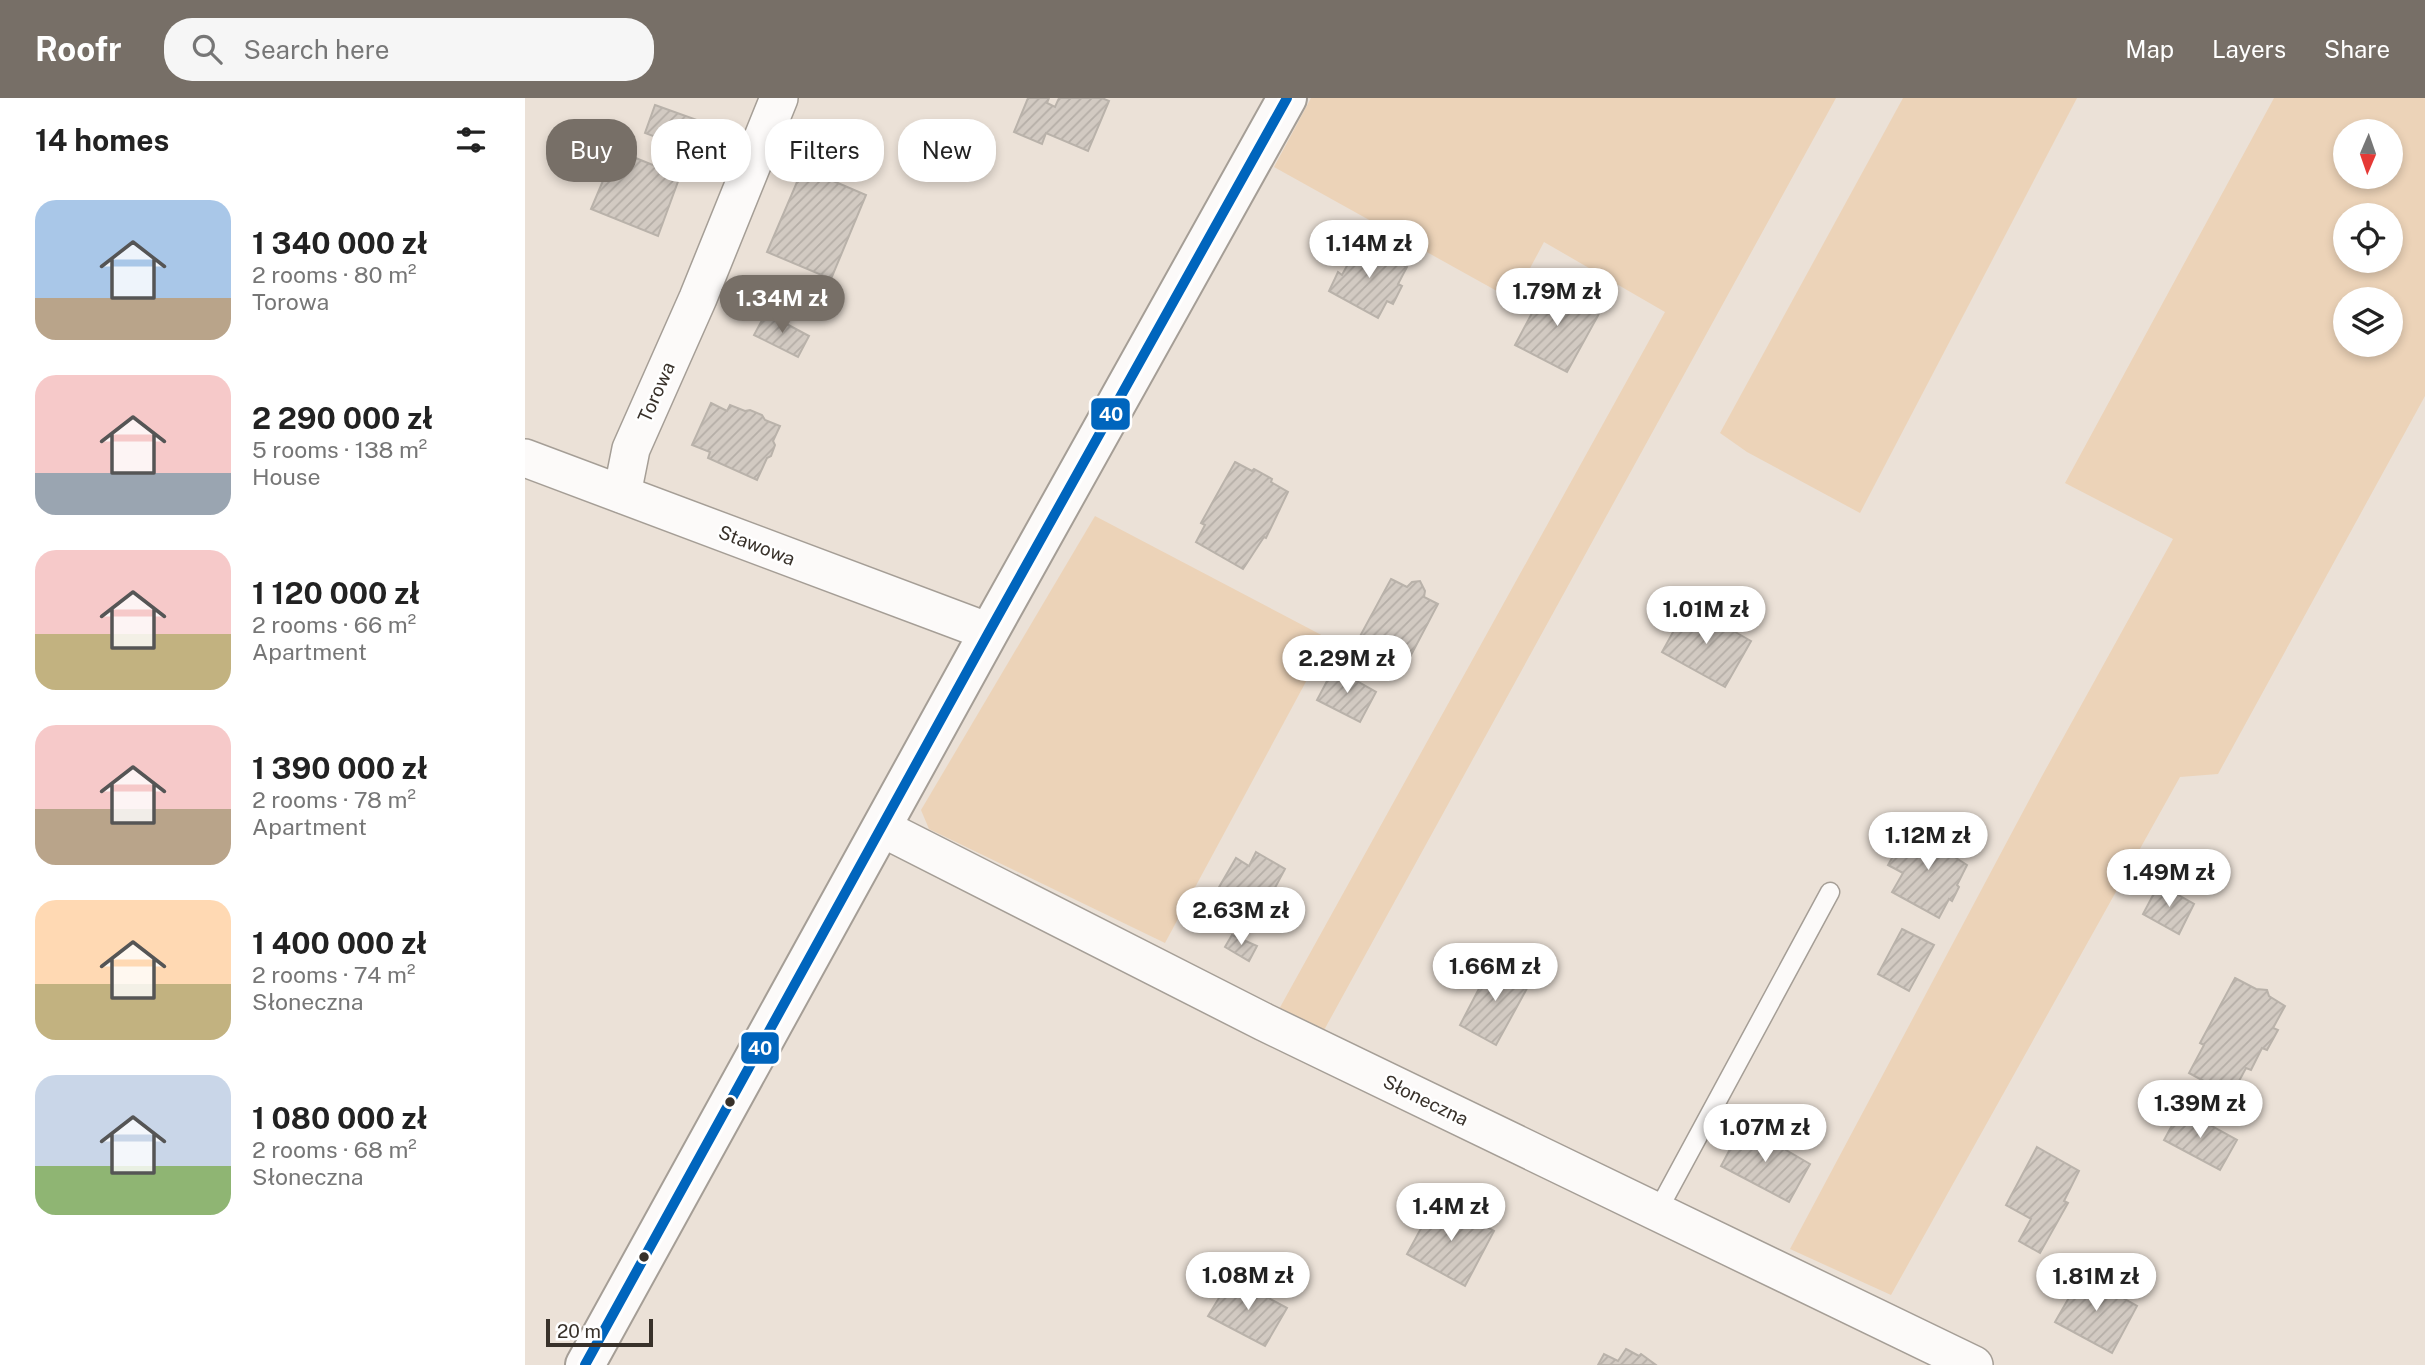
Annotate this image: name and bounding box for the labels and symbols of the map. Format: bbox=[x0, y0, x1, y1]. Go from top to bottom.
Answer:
north arrow bbox=[2333, 119, 2403, 189]
pin: 1.14M zł bbox=[1297, 220, 1441, 280]
pin: 1.79M zł bbox=[1485, 268, 1629, 328]
pin: 1.34M zł bbox=[710, 275, 854, 335]
street label: Torowa bbox=[633, 358, 679, 426]
line badge: 40 bbox=[1090, 397, 1131, 431]
text: 40 bbox=[1099, 403, 1123, 425]
street label: Stawowa bbox=[716, 520, 798, 570]
pin: 1.01M zł bbox=[1634, 587, 1778, 646]
pin: 2.29M zł bbox=[1275, 636, 1419, 695]
pin: 1.12M zł bbox=[1856, 812, 2000, 872]
pin: 1.49M zł bbox=[2097, 850, 2241, 909]
pin: 2.63M zł bbox=[1169, 888, 1313, 947]
pin: 1.66M zł bbox=[1423, 944, 1567, 1003]
line badge: 40 bbox=[740, 1031, 780, 1065]
text: 40 bbox=[748, 1037, 772, 1059]
street label: Słoneczna bbox=[1380, 1070, 1472, 1130]
pin: 1.39M zł bbox=[2128, 1080, 2272, 1140]
unlabelled marker bbox=[723, 1095, 737, 1109]
pin: 1.07M zł bbox=[1693, 1104, 1837, 1164]
pin: 1.4M zł bbox=[1386, 1184, 1516, 1243]
unlabelled marker bbox=[637, 1250, 651, 1264]
pin: 1.08M zł bbox=[1176, 1252, 1320, 1312]
pin: 1.81M zł bbox=[2024, 1254, 2168, 1313]
scale bar bbox=[546, 1316, 653, 1348]

